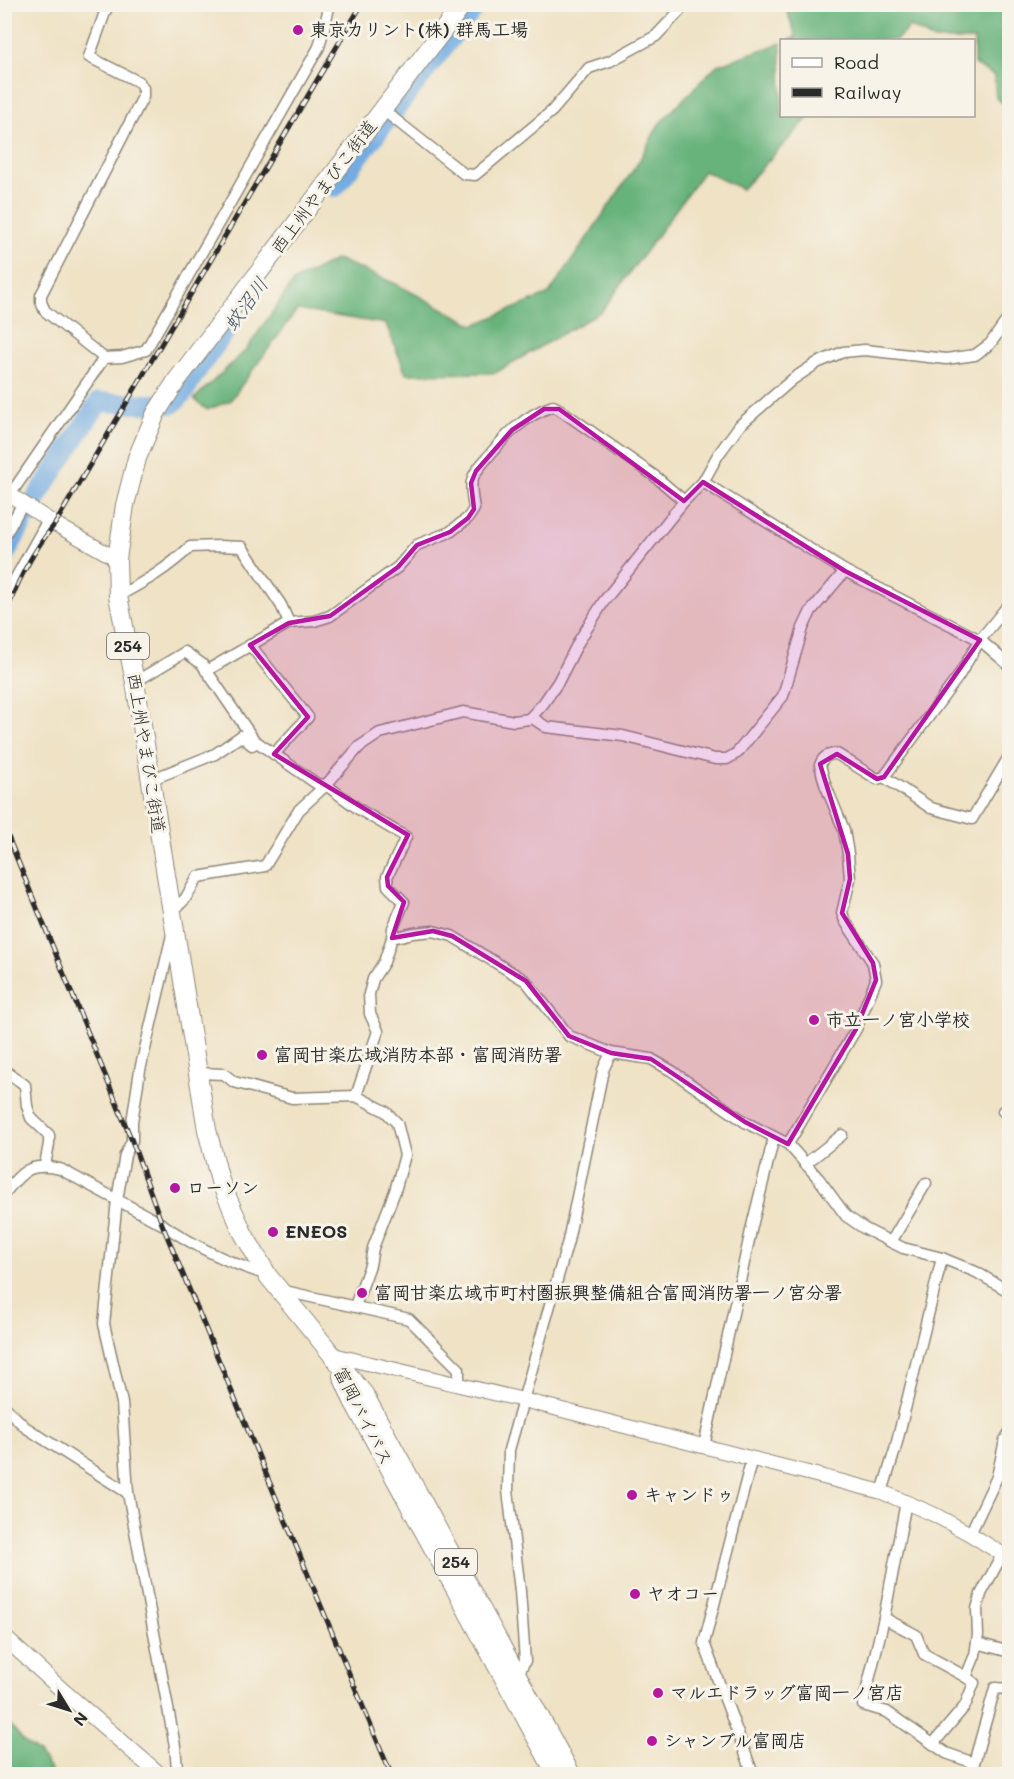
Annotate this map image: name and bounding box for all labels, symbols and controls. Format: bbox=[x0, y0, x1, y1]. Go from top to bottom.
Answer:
place label: 東京カリント(株) 群馬工場 bbox=[310, 17, 528, 41]
marker: 東京カリント(株) 群馬工場 bbox=[291, 23, 305, 37]
legend bbox=[780, 39, 975, 117]
text: Road bbox=[834, 50, 879, 74]
text: Railway bbox=[834, 80, 901, 104]
street label: 西上州やまびこ街道 bbox=[265, 114, 382, 258]
water label: 蚊沼川 bbox=[217, 272, 273, 335]
road number: 254 bbox=[107, 633, 149, 659]
street label: 西上州やまびこ街道 bbox=[122, 671, 172, 835]
place label: 市立一ノ宮小学校 bbox=[826, 1007, 970, 1031]
marker: 市立一ノ宮小学校 bbox=[807, 1013, 821, 1027]
place label: 富岡甘楽広域消防本部・富岡消防署 bbox=[274, 1042, 562, 1066]
marker: 富岡甘楽広域消防本部・富岡消防署 bbox=[255, 1048, 269, 1062]
place label: ローソン bbox=[187, 1175, 259, 1199]
marker: ローソン bbox=[168, 1181, 182, 1195]
place label: ENEOS bbox=[285, 1219, 348, 1243]
marker: ENEOS bbox=[266, 1225, 280, 1239]
place label: 富岡甘楽広域市町村圏振興整備組合富岡消防署一ノ宮分署 bbox=[374, 1280, 842, 1304]
marker: 富岡甘楽広域市町村圏振興整備組合富岡消防署一ノ宮分署 bbox=[355, 1286, 369, 1300]
street label: 富岡バイパス bbox=[329, 1362, 399, 1469]
place label: キャンドゥ bbox=[644, 1482, 734, 1506]
marker: キャンドゥ bbox=[625, 1488, 639, 1502]
road number: 254 bbox=[435, 1549, 477, 1575]
place label: ヤオコー bbox=[647, 1581, 719, 1605]
marker: ヤオコー bbox=[628, 1587, 642, 1601]
north arrow bbox=[39, 1680, 99, 1740]
place label: マルエドラッグ富岡一ノ宮店 bbox=[670, 1680, 904, 1704]
marker: マルエドラッグ富岡一ノ宮店 bbox=[651, 1686, 665, 1700]
text: N bbox=[69, 1708, 93, 1731]
place label: シャンブル富岡店 bbox=[664, 1728, 806, 1752]
marker: シャンブル富岡店 bbox=[645, 1734, 659, 1748]

